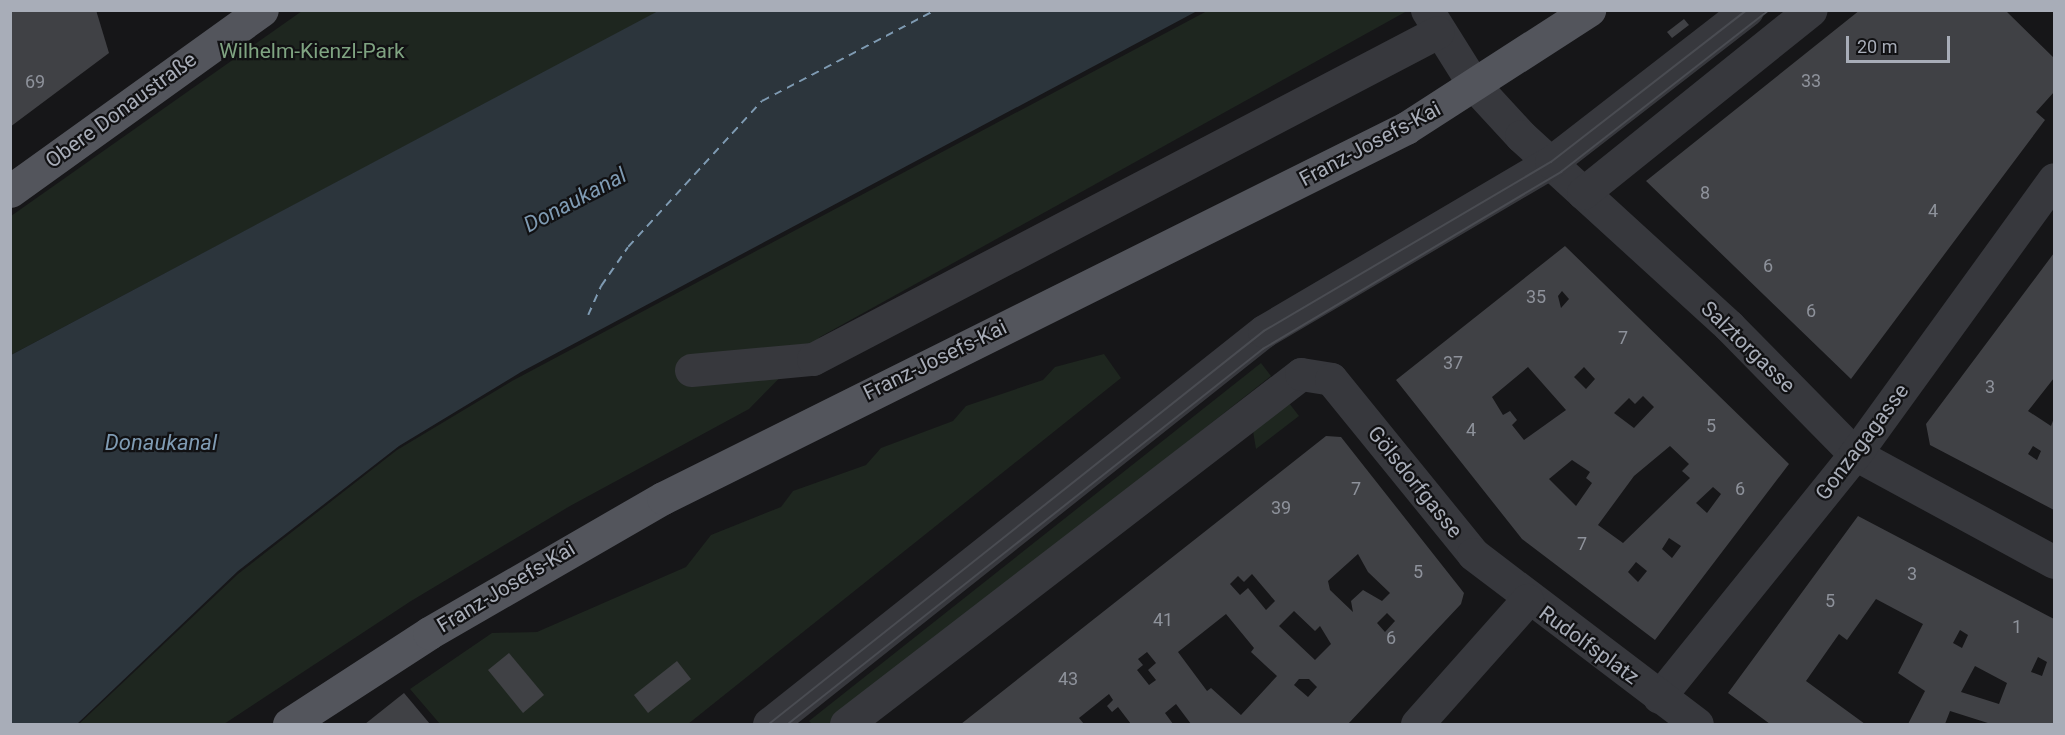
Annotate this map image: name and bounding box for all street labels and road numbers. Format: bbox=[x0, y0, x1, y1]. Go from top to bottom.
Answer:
street label: Obere Donaustraße bbox=[41, 47, 201, 173]
street label: Franz-Josefs-Kai bbox=[1295, 96, 1445, 192]
street label: Salztorgasse bbox=[1696, 296, 1800, 398]
street label: Franz-Josefs-Kai bbox=[859, 314, 1011, 406]
street label: Gonzagagasse bbox=[1810, 379, 1914, 505]
street label: Gölsdorfgasse bbox=[1362, 421, 1468, 543]
street label: Franz-Josefs-Kai bbox=[432, 536, 580, 638]
street label: Rudolfsplatz bbox=[1534, 600, 1644, 690]

